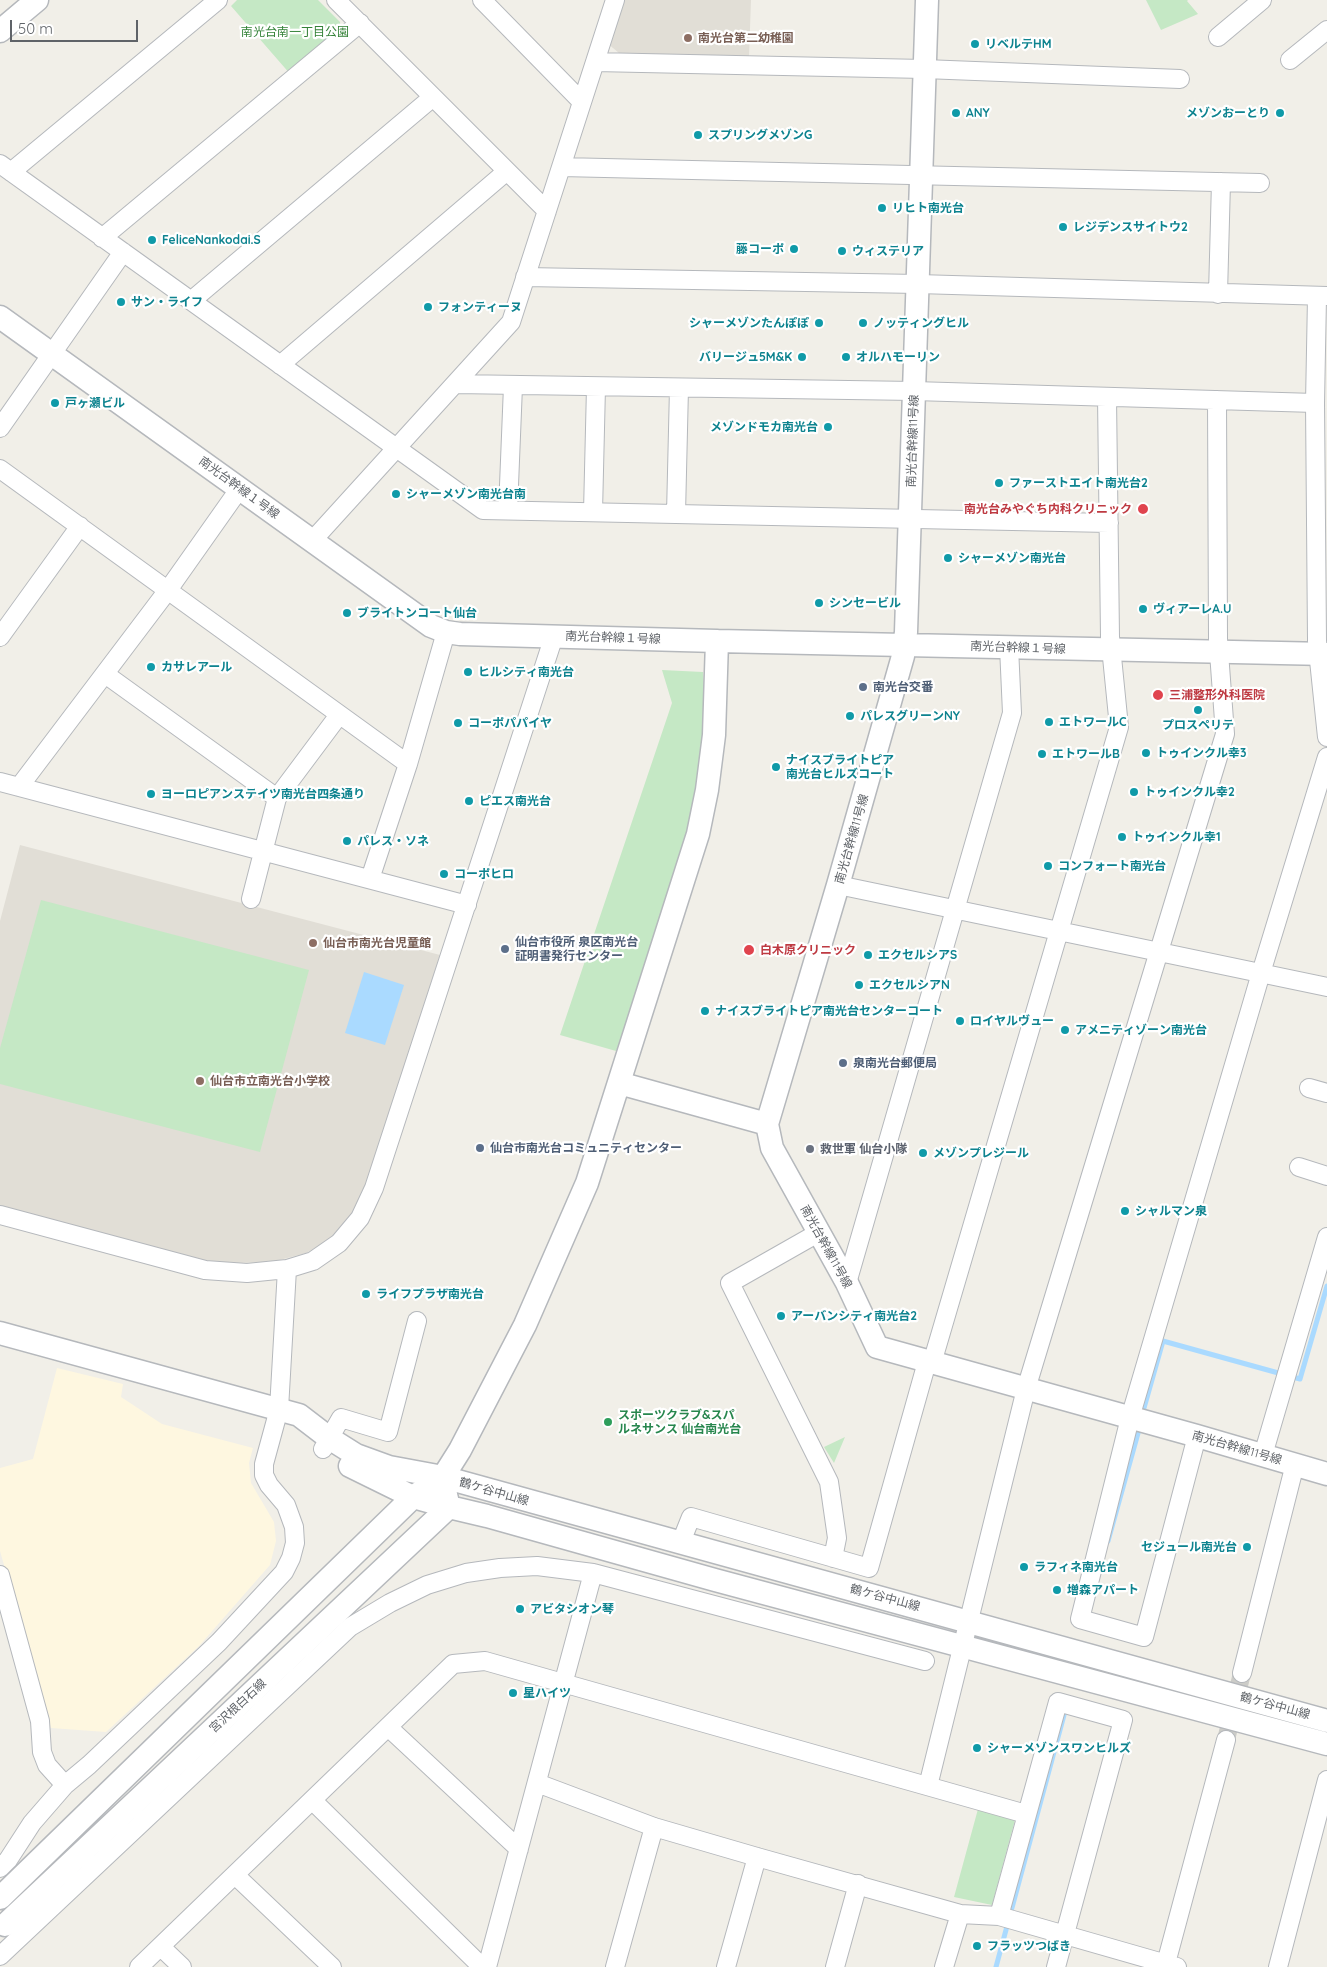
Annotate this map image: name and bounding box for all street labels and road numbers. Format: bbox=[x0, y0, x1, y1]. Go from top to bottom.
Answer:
street label: 南光台幹線11号線 bbox=[904, 394, 922, 488]
street label: 南光台幹線１号線 bbox=[196, 454, 282, 522]
street label: 南光台幹線１号線 bbox=[565, 629, 661, 647]
street label: 南光台幹線１号線 bbox=[970, 639, 1066, 657]
street label: 南光台幹線11号線 bbox=[832, 792, 872, 886]
street label: 南光台幹線11号線 bbox=[797, 1203, 855, 1291]
street label: 南光台幹線11号線 bbox=[1190, 1428, 1284, 1468]
street label: 鶴ケ谷中山線 bbox=[457, 1475, 531, 1509]
street label: 鶴ケ谷中山線 bbox=[848, 1582, 922, 1614]
street label: 宮沢根白石線 bbox=[207, 1676, 269, 1736]
street label: 鶴ケ谷中山線 bbox=[1238, 1690, 1312, 1722]

